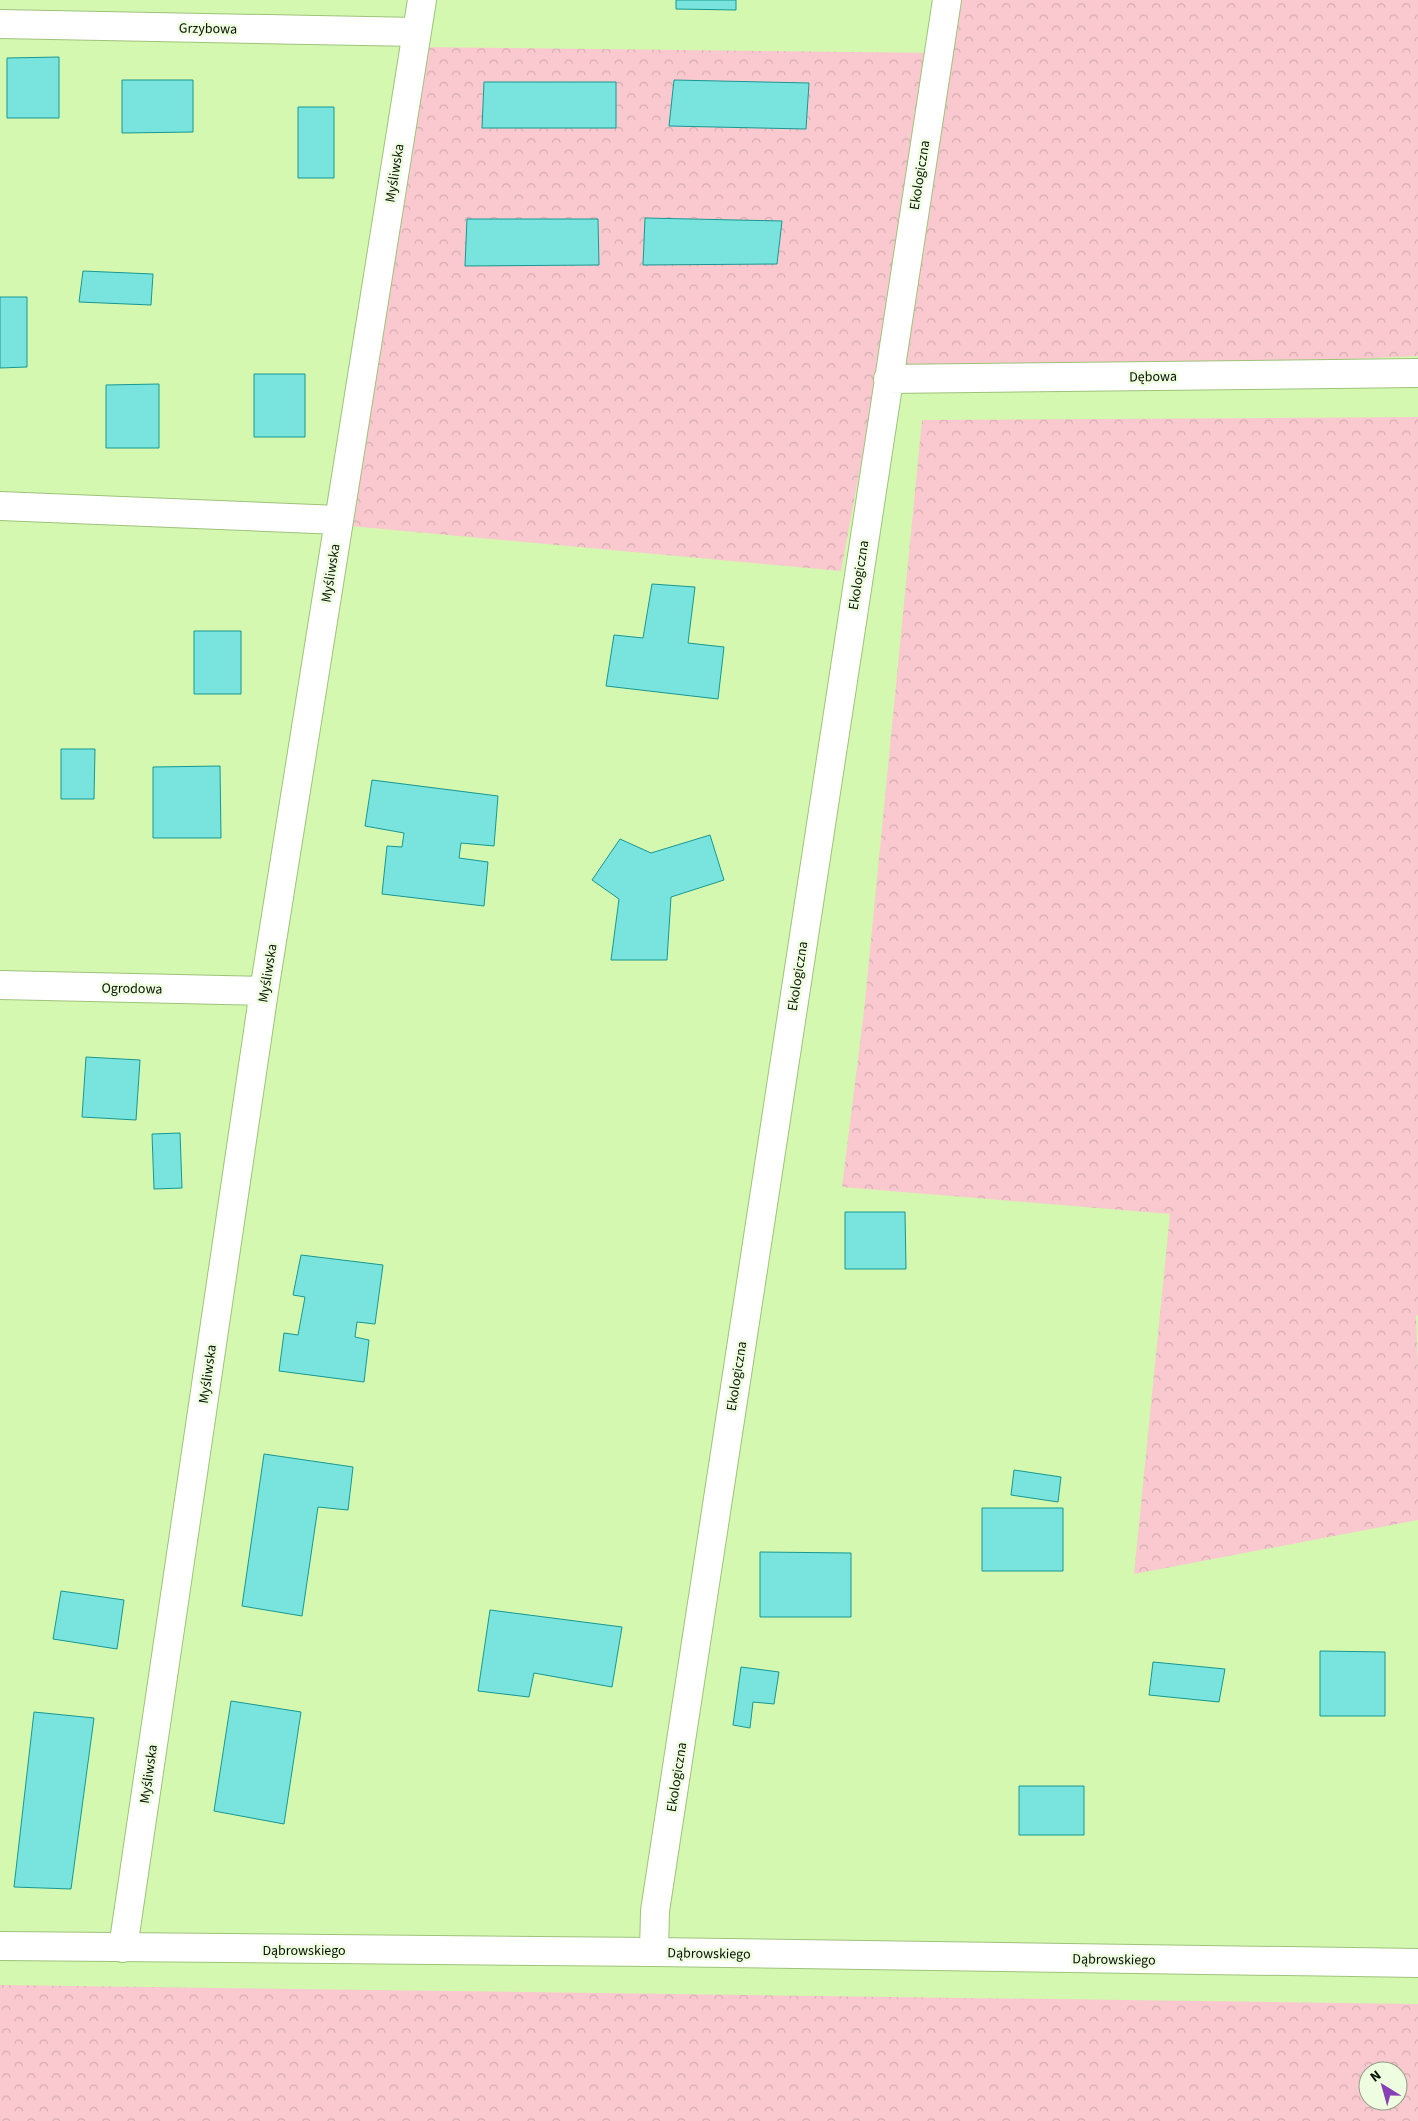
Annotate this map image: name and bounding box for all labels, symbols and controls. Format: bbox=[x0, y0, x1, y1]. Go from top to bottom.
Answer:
street label: Grzybowa bbox=[179, 18, 237, 40]
street label: Ekologiczna bbox=[905, 139, 935, 211]
street label: Myśliwska bbox=[380, 142, 410, 204]
street label: Dębowa bbox=[1129, 367, 1177, 387]
street label: Ekologiczna bbox=[844, 539, 874, 611]
street label: Myśliwska bbox=[316, 542, 346, 604]
street label: Ekologiczna bbox=[783, 940, 813, 1012]
street label: Myśliwska bbox=[253, 942, 283, 1004]
street label: Ogrodowa bbox=[101, 978, 163, 1000]
street label: Ekologiczna bbox=[722, 1340, 752, 1412]
street label: Myśliwska bbox=[194, 1343, 222, 1405]
street label: Ekologiczna bbox=[662, 1741, 692, 1813]
street label: Myśliwska bbox=[135, 1743, 163, 1805]
street label: Dąbrowskiego bbox=[262, 1941, 346, 1961]
street label: Dąbrowskiego bbox=[667, 1943, 751, 1965]
street label: Dąbrowskiego bbox=[1072, 1949, 1156, 1971]
north arrow bbox=[1358, 2061, 1408, 2111]
text: N bbox=[1366, 2066, 1386, 2087]

